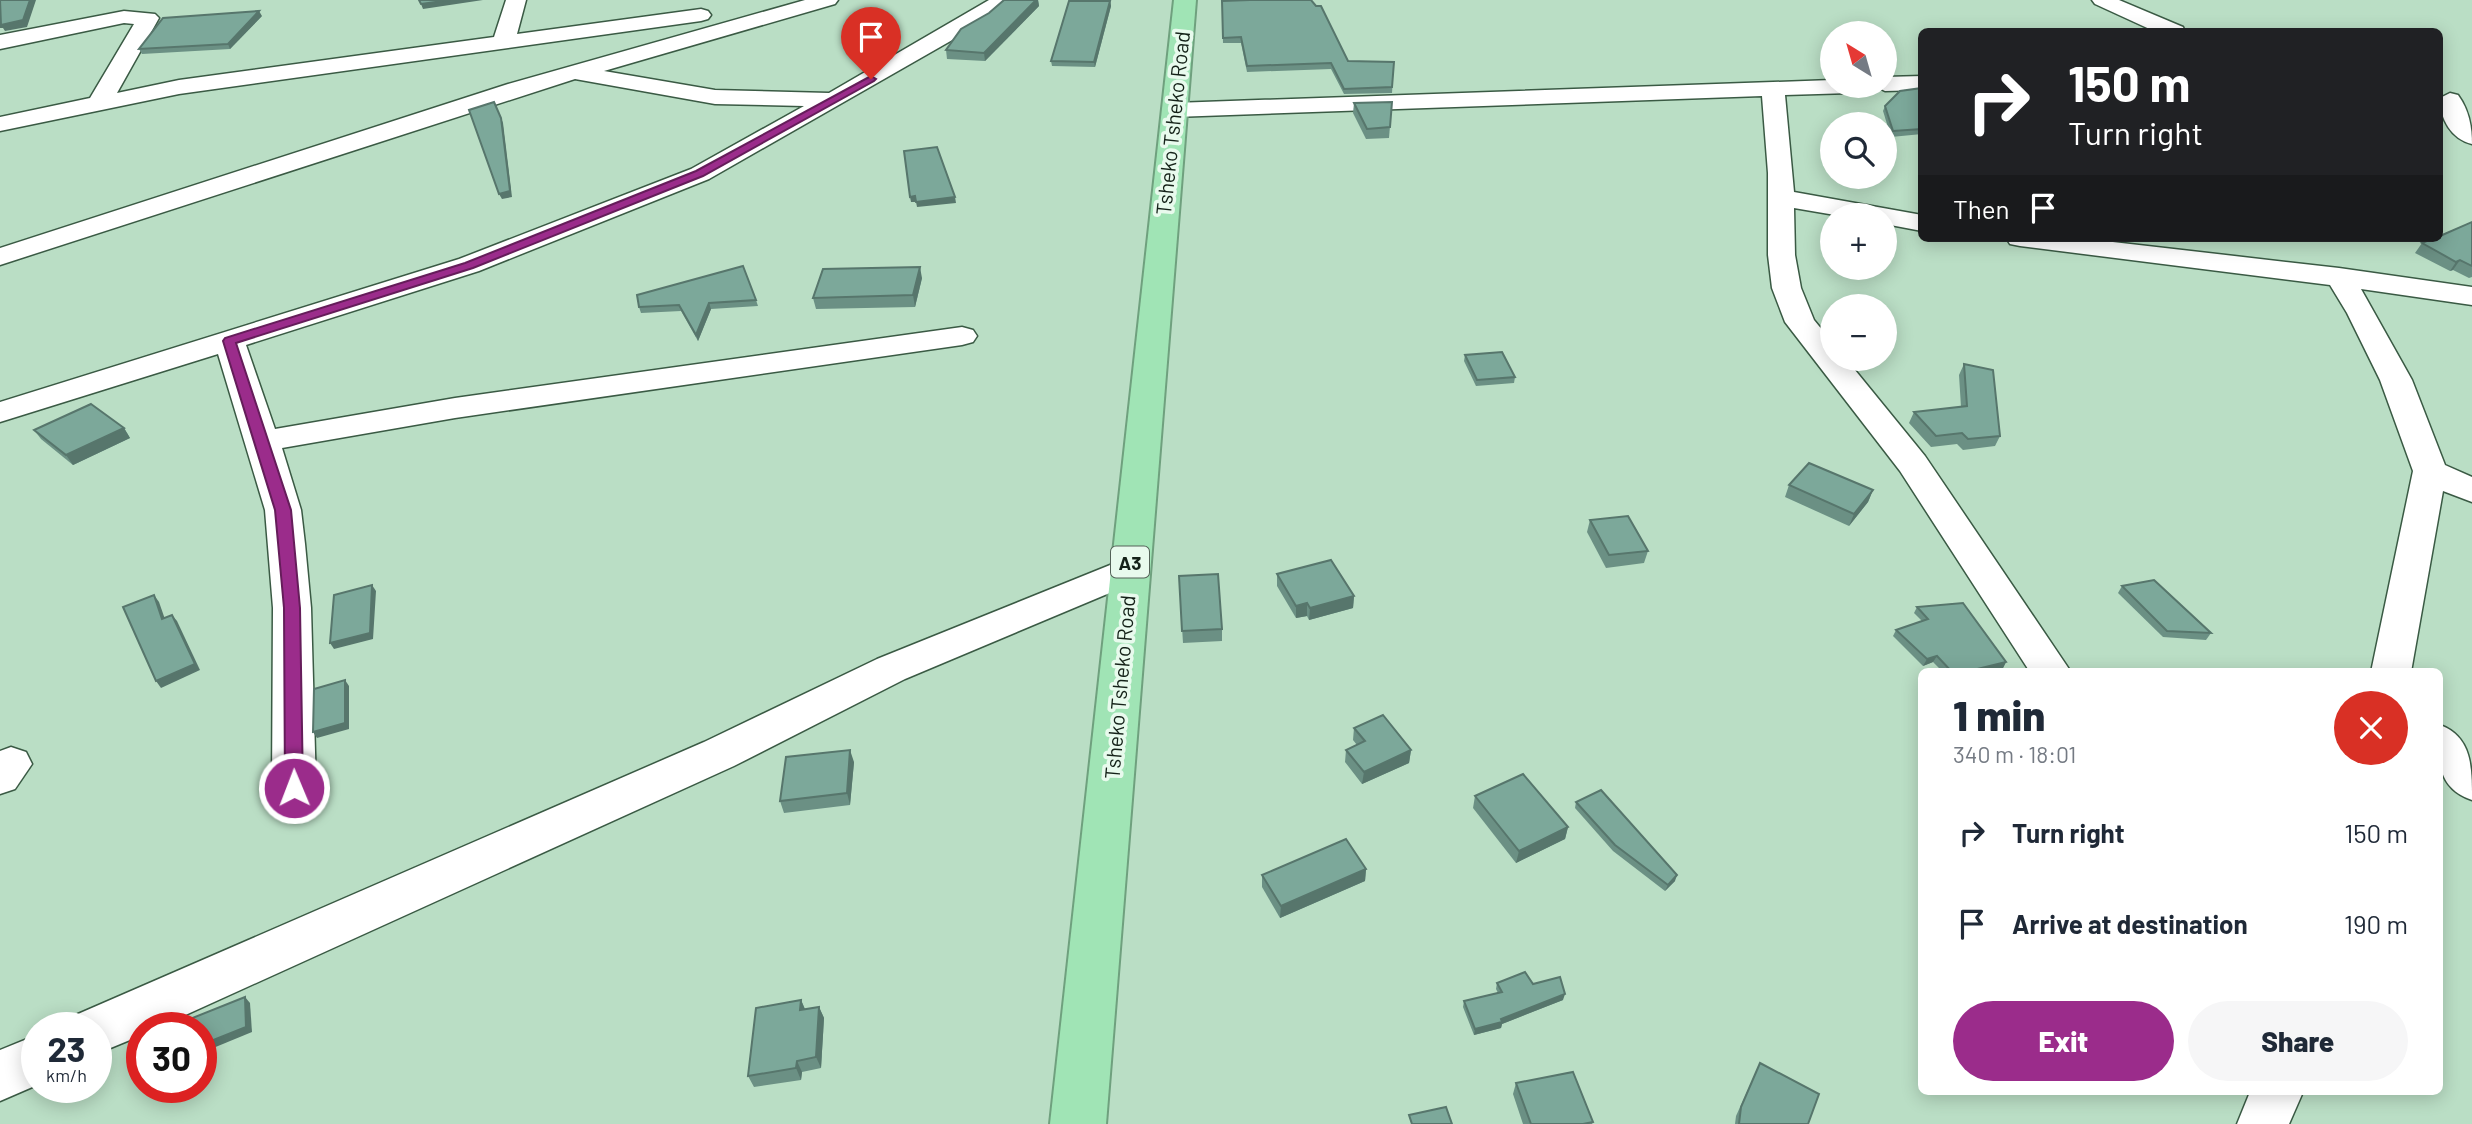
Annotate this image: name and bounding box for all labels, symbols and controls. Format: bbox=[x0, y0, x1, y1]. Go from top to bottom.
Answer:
pin bbox=[841, 7, 901, 79]
icon: arrive bbox=[852, 18, 890, 56]
north arrow bbox=[1820, 21, 1897, 98]
map controls bbox=[1820, 21, 1897, 371]
street label: Tsheko Tsheko Road bbox=[1150, 30, 1194, 216]
text: 150 m bbox=[2068, 53, 2190, 112]
icon: right bbox=[1953, 56, 2044, 147]
button: search bbox=[1820, 112, 1897, 189]
text: Turn right bbox=[2068, 113, 2203, 151]
icon: arrive bbox=[2024, 189, 2062, 227]
text: Then bbox=[1953, 193, 2010, 224]
button: + bbox=[1820, 203, 1897, 280]
button: − bbox=[1820, 294, 1897, 371]
road number: A3 bbox=[1111, 547, 1149, 578]
street label: Tsheko Tsheko Road bbox=[1098, 594, 1140, 780]
text: 1 min bbox=[1953, 689, 2045, 739]
button: close bbox=[2334, 691, 2408, 765]
text: 340 m · 18:01 bbox=[1953, 740, 2076, 768]
position arrow bbox=[257, 751, 331, 825]
icon: right bbox=[1953, 814, 1991, 852]
text: Turn right bbox=[2012, 817, 2125, 848]
text: 150 m bbox=[2344, 817, 2408, 848]
icon: arrive bbox=[1953, 905, 1991, 943]
text: Arrive at destination bbox=[2012, 908, 2248, 939]
text: 190 m bbox=[2344, 908, 2408, 939]
button: Exit bbox=[1953, 1001, 2174, 1081]
button: Share bbox=[2188, 1001, 2408, 1081]
speed limit sign: 30 bbox=[126, 1012, 217, 1103]
text: 23 bbox=[47, 1027, 86, 1069]
text: km/h bbox=[46, 1064, 87, 1086]

